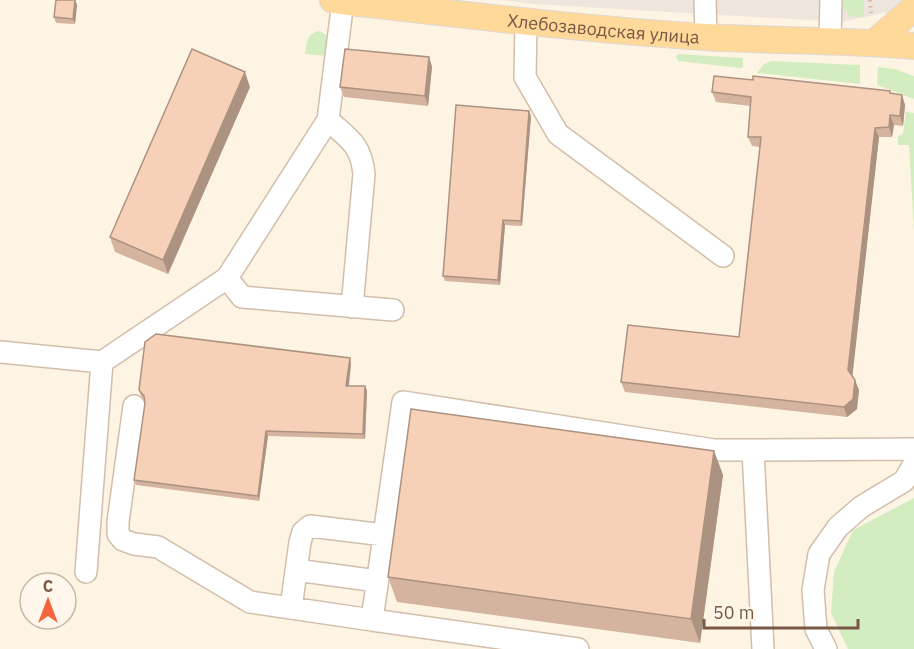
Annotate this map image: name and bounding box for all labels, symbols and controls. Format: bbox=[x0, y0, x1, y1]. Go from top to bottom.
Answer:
street label: Хлебозаводская улица bbox=[506, 8, 701, 48]
north arrow bbox=[18, 571, 78, 631]
text: С bbox=[43, 576, 53, 596]
scale bar bbox=[704, 592, 858, 630]
text: 50 m bbox=[713, 601, 755, 624]

